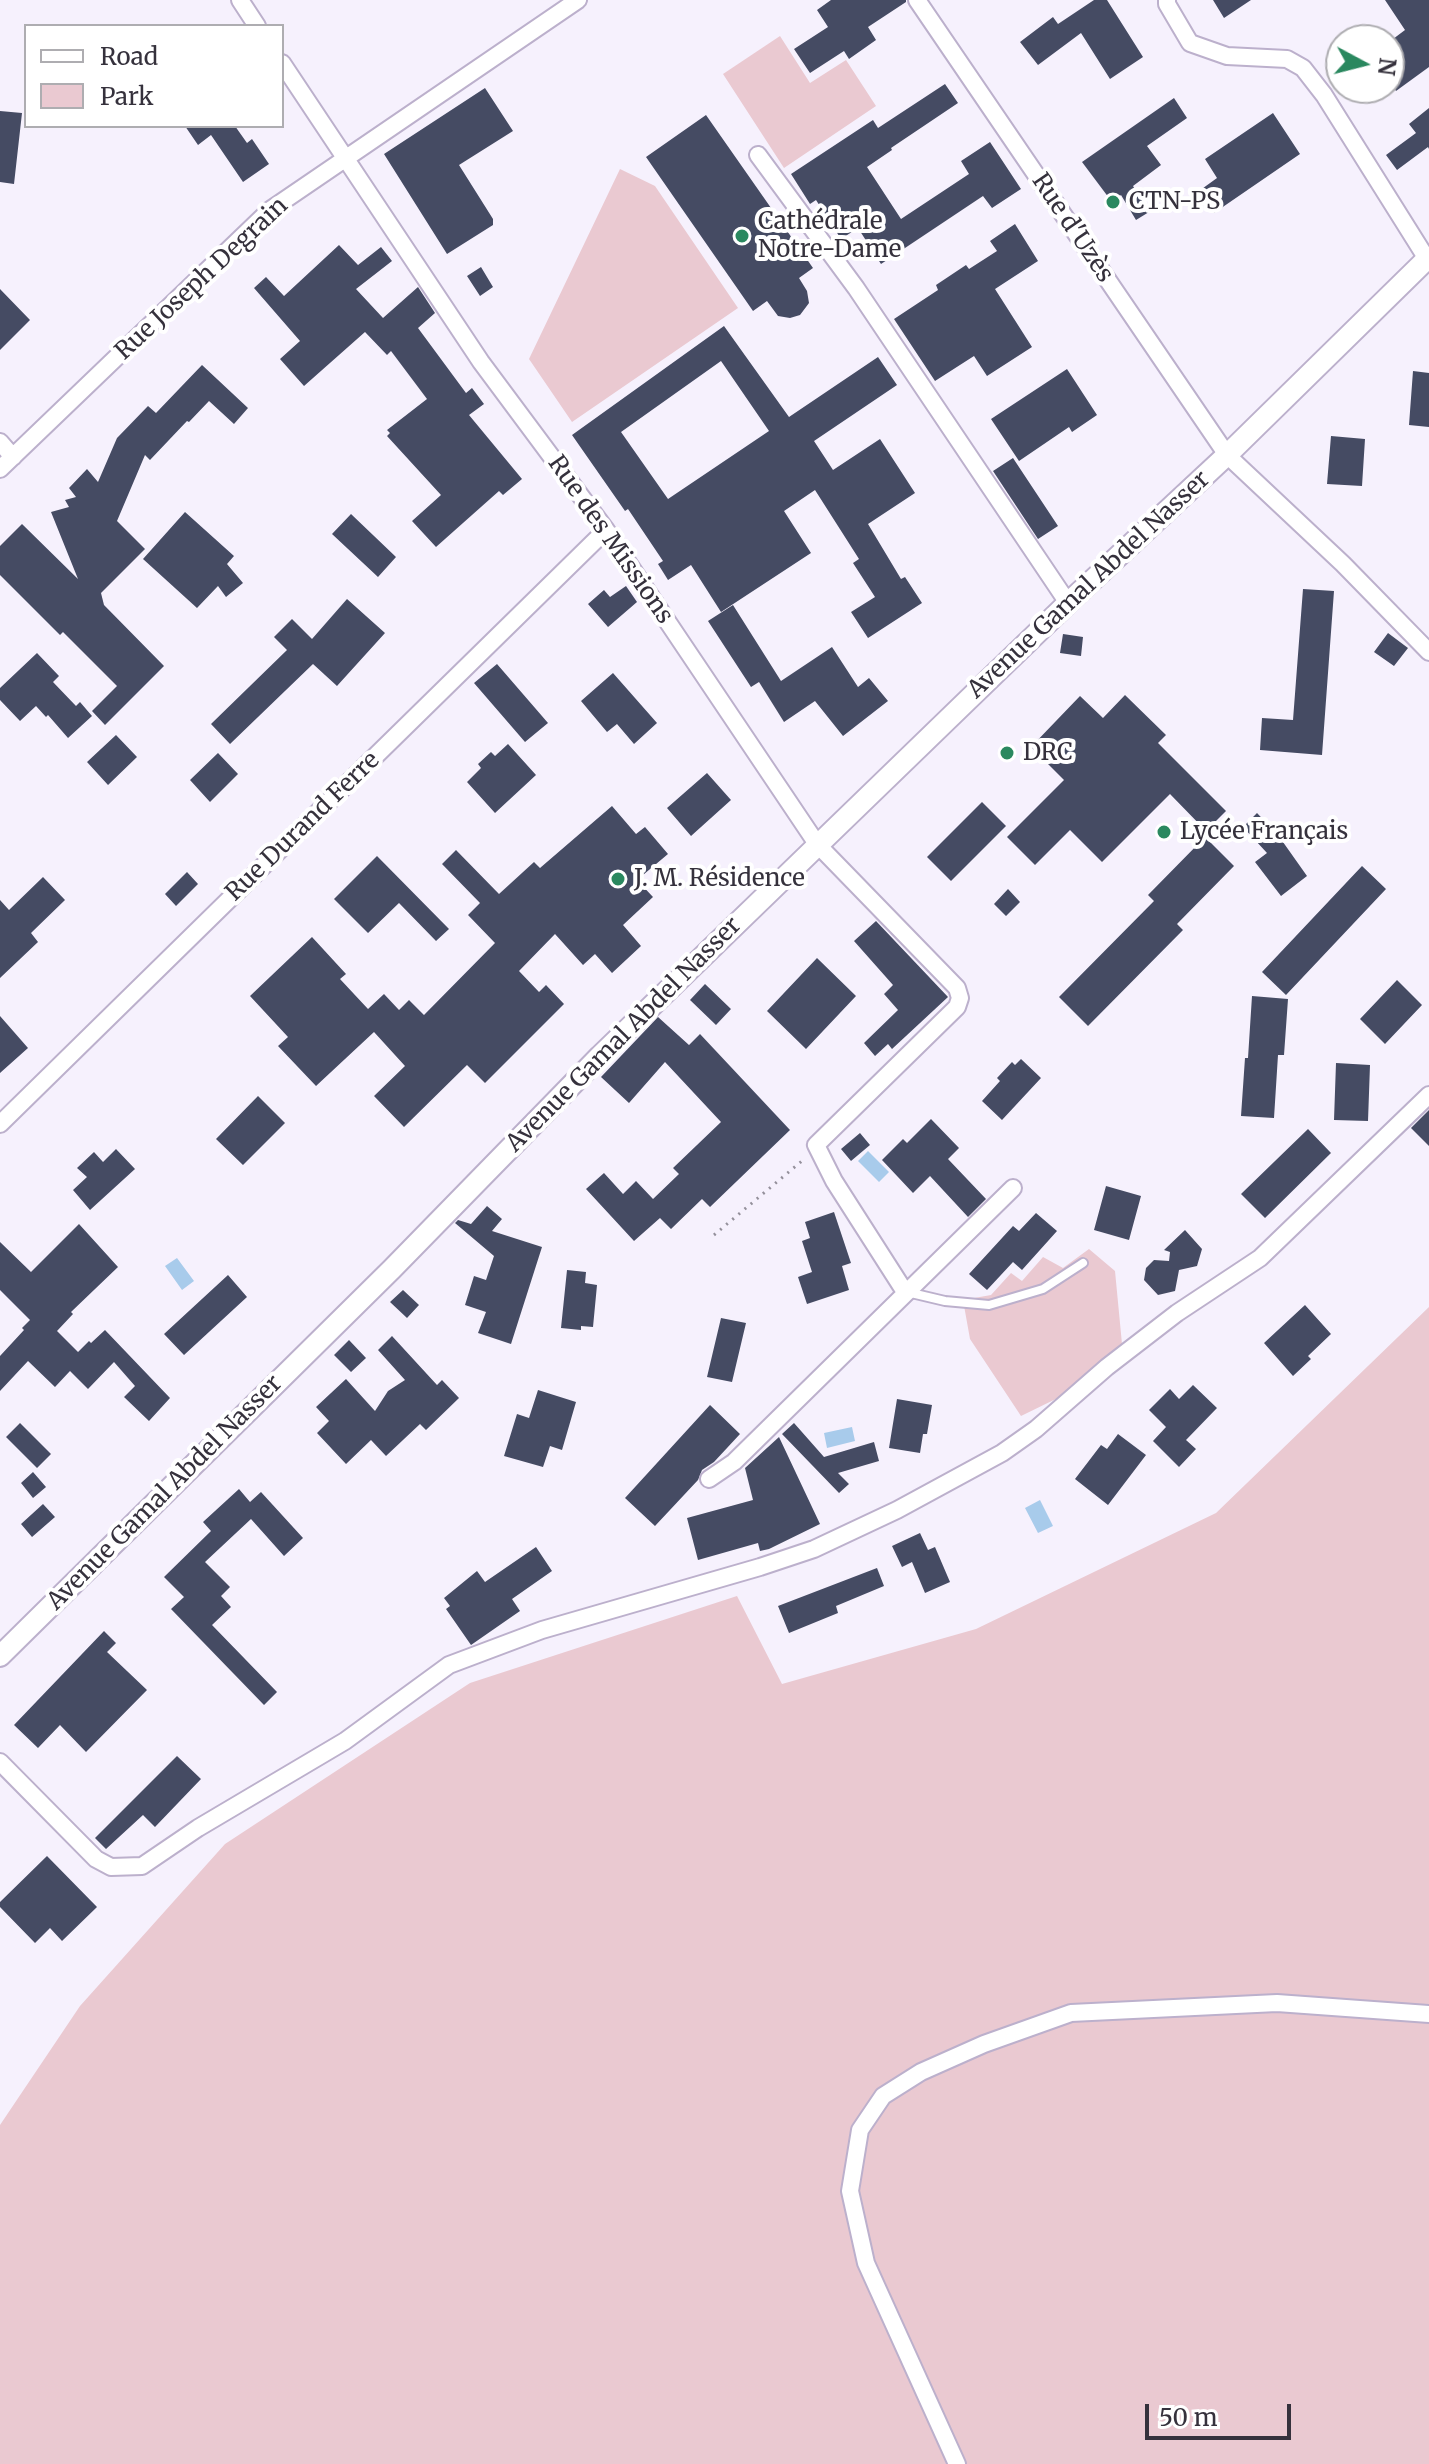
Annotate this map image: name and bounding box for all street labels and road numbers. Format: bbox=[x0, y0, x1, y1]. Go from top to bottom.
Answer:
street label: Rue d'Uzès bbox=[1025, 168, 1119, 288]
street label: Rue Joseph Degrain bbox=[110, 192, 294, 366]
street label: Rue des Missions bbox=[541, 450, 679, 630]
street label: Avenue Gamal Abdel Nasser bbox=[962, 465, 1216, 705]
street label: Rue Durand Ferre bbox=[220, 746, 386, 908]
street label: Avenue Gamal Abdel Nasser bbox=[501, 912, 747, 1158]
street label: Avenue Gamal Abdel Nasser bbox=[42, 1370, 288, 1616]

